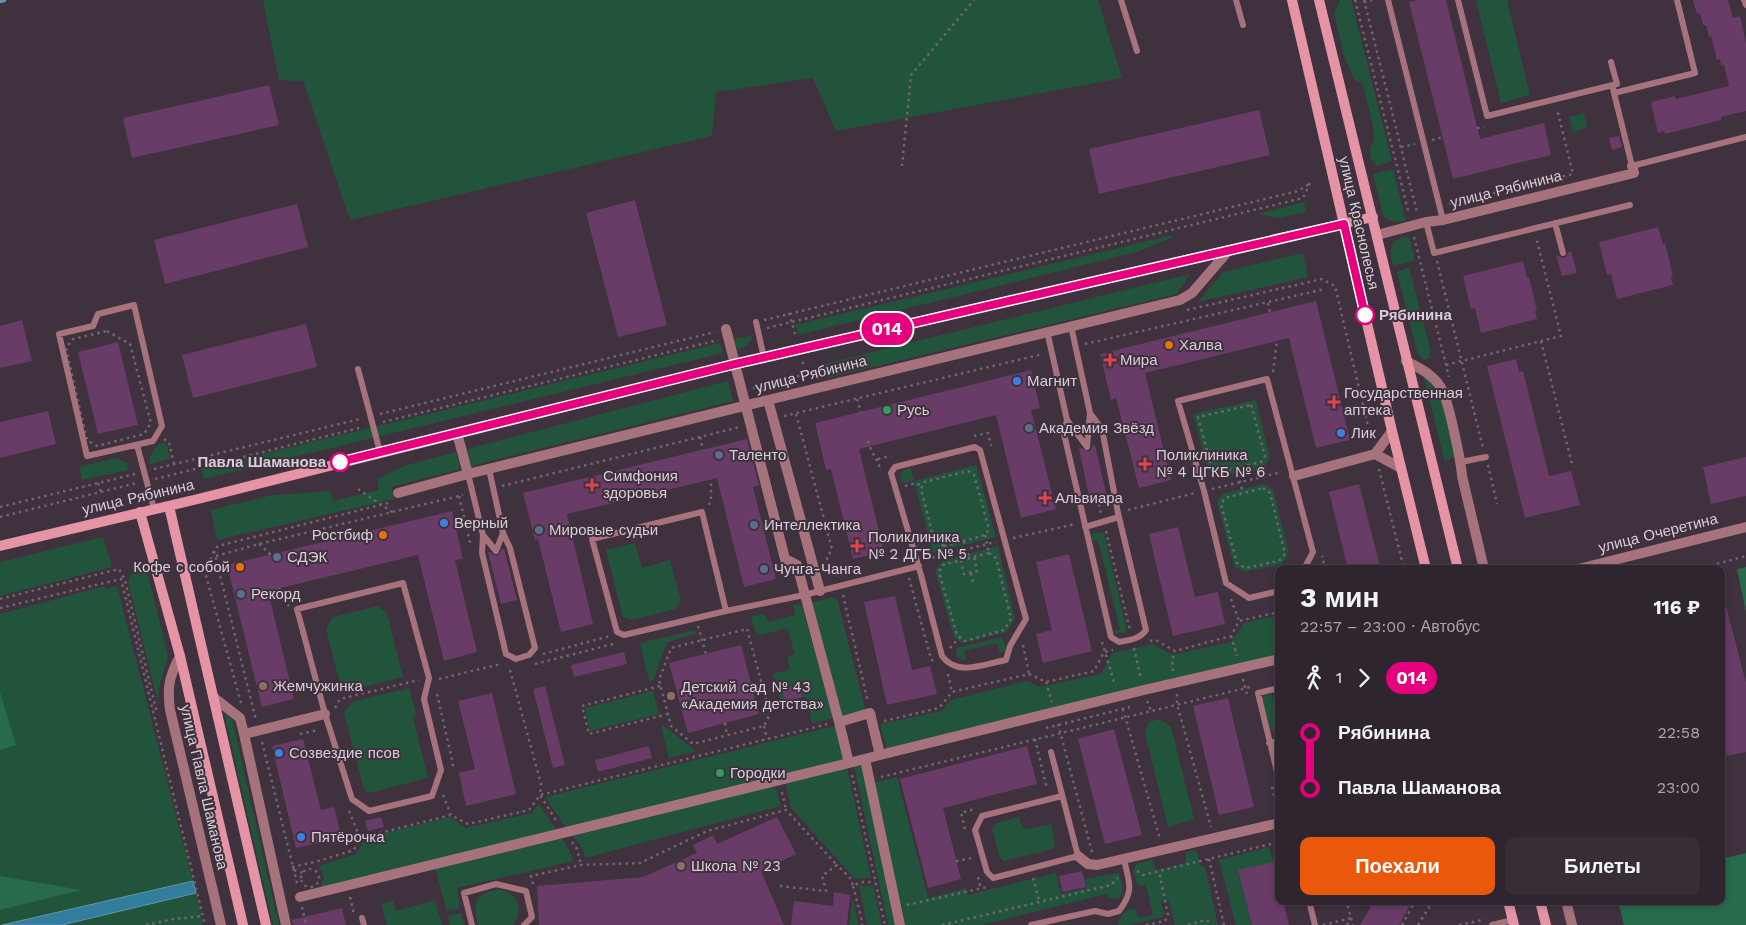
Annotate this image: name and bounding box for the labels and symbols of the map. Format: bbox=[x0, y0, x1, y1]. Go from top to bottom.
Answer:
street label: улица Краснолесья bbox=[1335, 155, 1383, 291]
street label: улица Рябинина bbox=[1448, 166, 1564, 212]
marker: Рябинина bbox=[1355, 305, 1375, 325]
place label: Рябинина bbox=[1379, 306, 1452, 324]
line badge: 014 bbox=[858, 313, 916, 345]
place label: Халва bbox=[1179, 336, 1223, 354]
marker: Халва bbox=[1163, 339, 1175, 351]
street label: улица Рябинина bbox=[753, 351, 869, 397]
place label: Мира bbox=[1120, 351, 1158, 369]
marker: Мира bbox=[1104, 354, 1116, 366]
place label: Магнит bbox=[1027, 372, 1077, 390]
marker: Магнит bbox=[1011, 375, 1023, 387]
place label: Государственная аптека bbox=[1344, 384, 1463, 419]
marker: Государственная аптека bbox=[1328, 396, 1340, 408]
place label: Русь bbox=[897, 401, 930, 419]
marker: Русь bbox=[881, 404, 893, 416]
place label: Академия Звёзд bbox=[1039, 419, 1154, 437]
marker: Академия Звёзд bbox=[1023, 422, 1035, 434]
place label: Лик bbox=[1351, 424, 1376, 442]
marker: Лик bbox=[1335, 427, 1347, 439]
place label: Таленто bbox=[729, 446, 786, 464]
place label: Поликлиника № 4 ЦГКБ № 6 bbox=[1156, 446, 1265, 481]
marker: Таленто bbox=[713, 449, 725, 461]
marker: Павла Шаманова bbox=[330, 452, 350, 472]
place label: Павла Шаманова bbox=[197, 453, 327, 471]
marker: Поликлиника № 4 ЦГКБ № 6 bbox=[1138, 457, 1152, 471]
place label: Симфония здоровья bbox=[603, 467, 678, 502]
street label: улица Рябинина bbox=[80, 475, 196, 519]
marker: Симфония здоровья bbox=[585, 478, 599, 492]
place label: Альвиара bbox=[1055, 489, 1124, 507]
marker: Альвиара bbox=[1039, 492, 1051, 504]
street label: улица Очеретина bbox=[1597, 509, 1720, 557]
place label: Верный bbox=[454, 514, 508, 532]
place label: Интеллектика bbox=[764, 516, 861, 534]
marker: Верный bbox=[438, 517, 450, 529]
marker: Интеллектика bbox=[748, 519, 760, 531]
place label: Мировые судьи bbox=[549, 521, 658, 539]
marker: Мировые судьи bbox=[533, 524, 545, 536]
place label: Ростбиф bbox=[312, 526, 373, 544]
place label: Поликлиника № 2 ДГБ № 5 bbox=[868, 528, 967, 563]
marker: Ростбиф bbox=[377, 529, 389, 541]
marker: Поликлиника № 2 ДГБ № 5 bbox=[850, 539, 864, 553]
place label: СДЭК bbox=[287, 548, 327, 566]
marker: СДЭК bbox=[271, 551, 283, 563]
place label: Кофе с собой bbox=[133, 558, 230, 576]
place label: Чунга-Чанга bbox=[774, 560, 862, 578]
marker: Кофе с собой bbox=[234, 561, 246, 573]
marker: Чунга-Чанга bbox=[758, 563, 770, 575]
place label: Рекорд bbox=[251, 585, 301, 603]
marker: Рекорд bbox=[235, 588, 247, 600]
place label: Жемчужинка bbox=[273, 677, 363, 695]
place label: Детский сад № 43 «Академия детства» bbox=[681, 678, 824, 713]
marker: Жемчужинка bbox=[257, 680, 269, 692]
marker: Детский сад № 43 «Академия детства» bbox=[665, 690, 677, 702]
street label: улица Павла Шаманова bbox=[176, 703, 232, 872]
place label: Созвездие псов bbox=[289, 744, 400, 762]
marker: Созвездие псов bbox=[273, 747, 285, 759]
place label: Городки bbox=[730, 764, 786, 782]
marker: Городки bbox=[714, 767, 726, 779]
place label: Пятёрочка bbox=[311, 828, 385, 846]
marker: Пятёрочка bbox=[295, 831, 307, 843]
place label: Школа № 23 bbox=[691, 857, 781, 875]
marker: Школа № 23 bbox=[675, 860, 687, 872]

